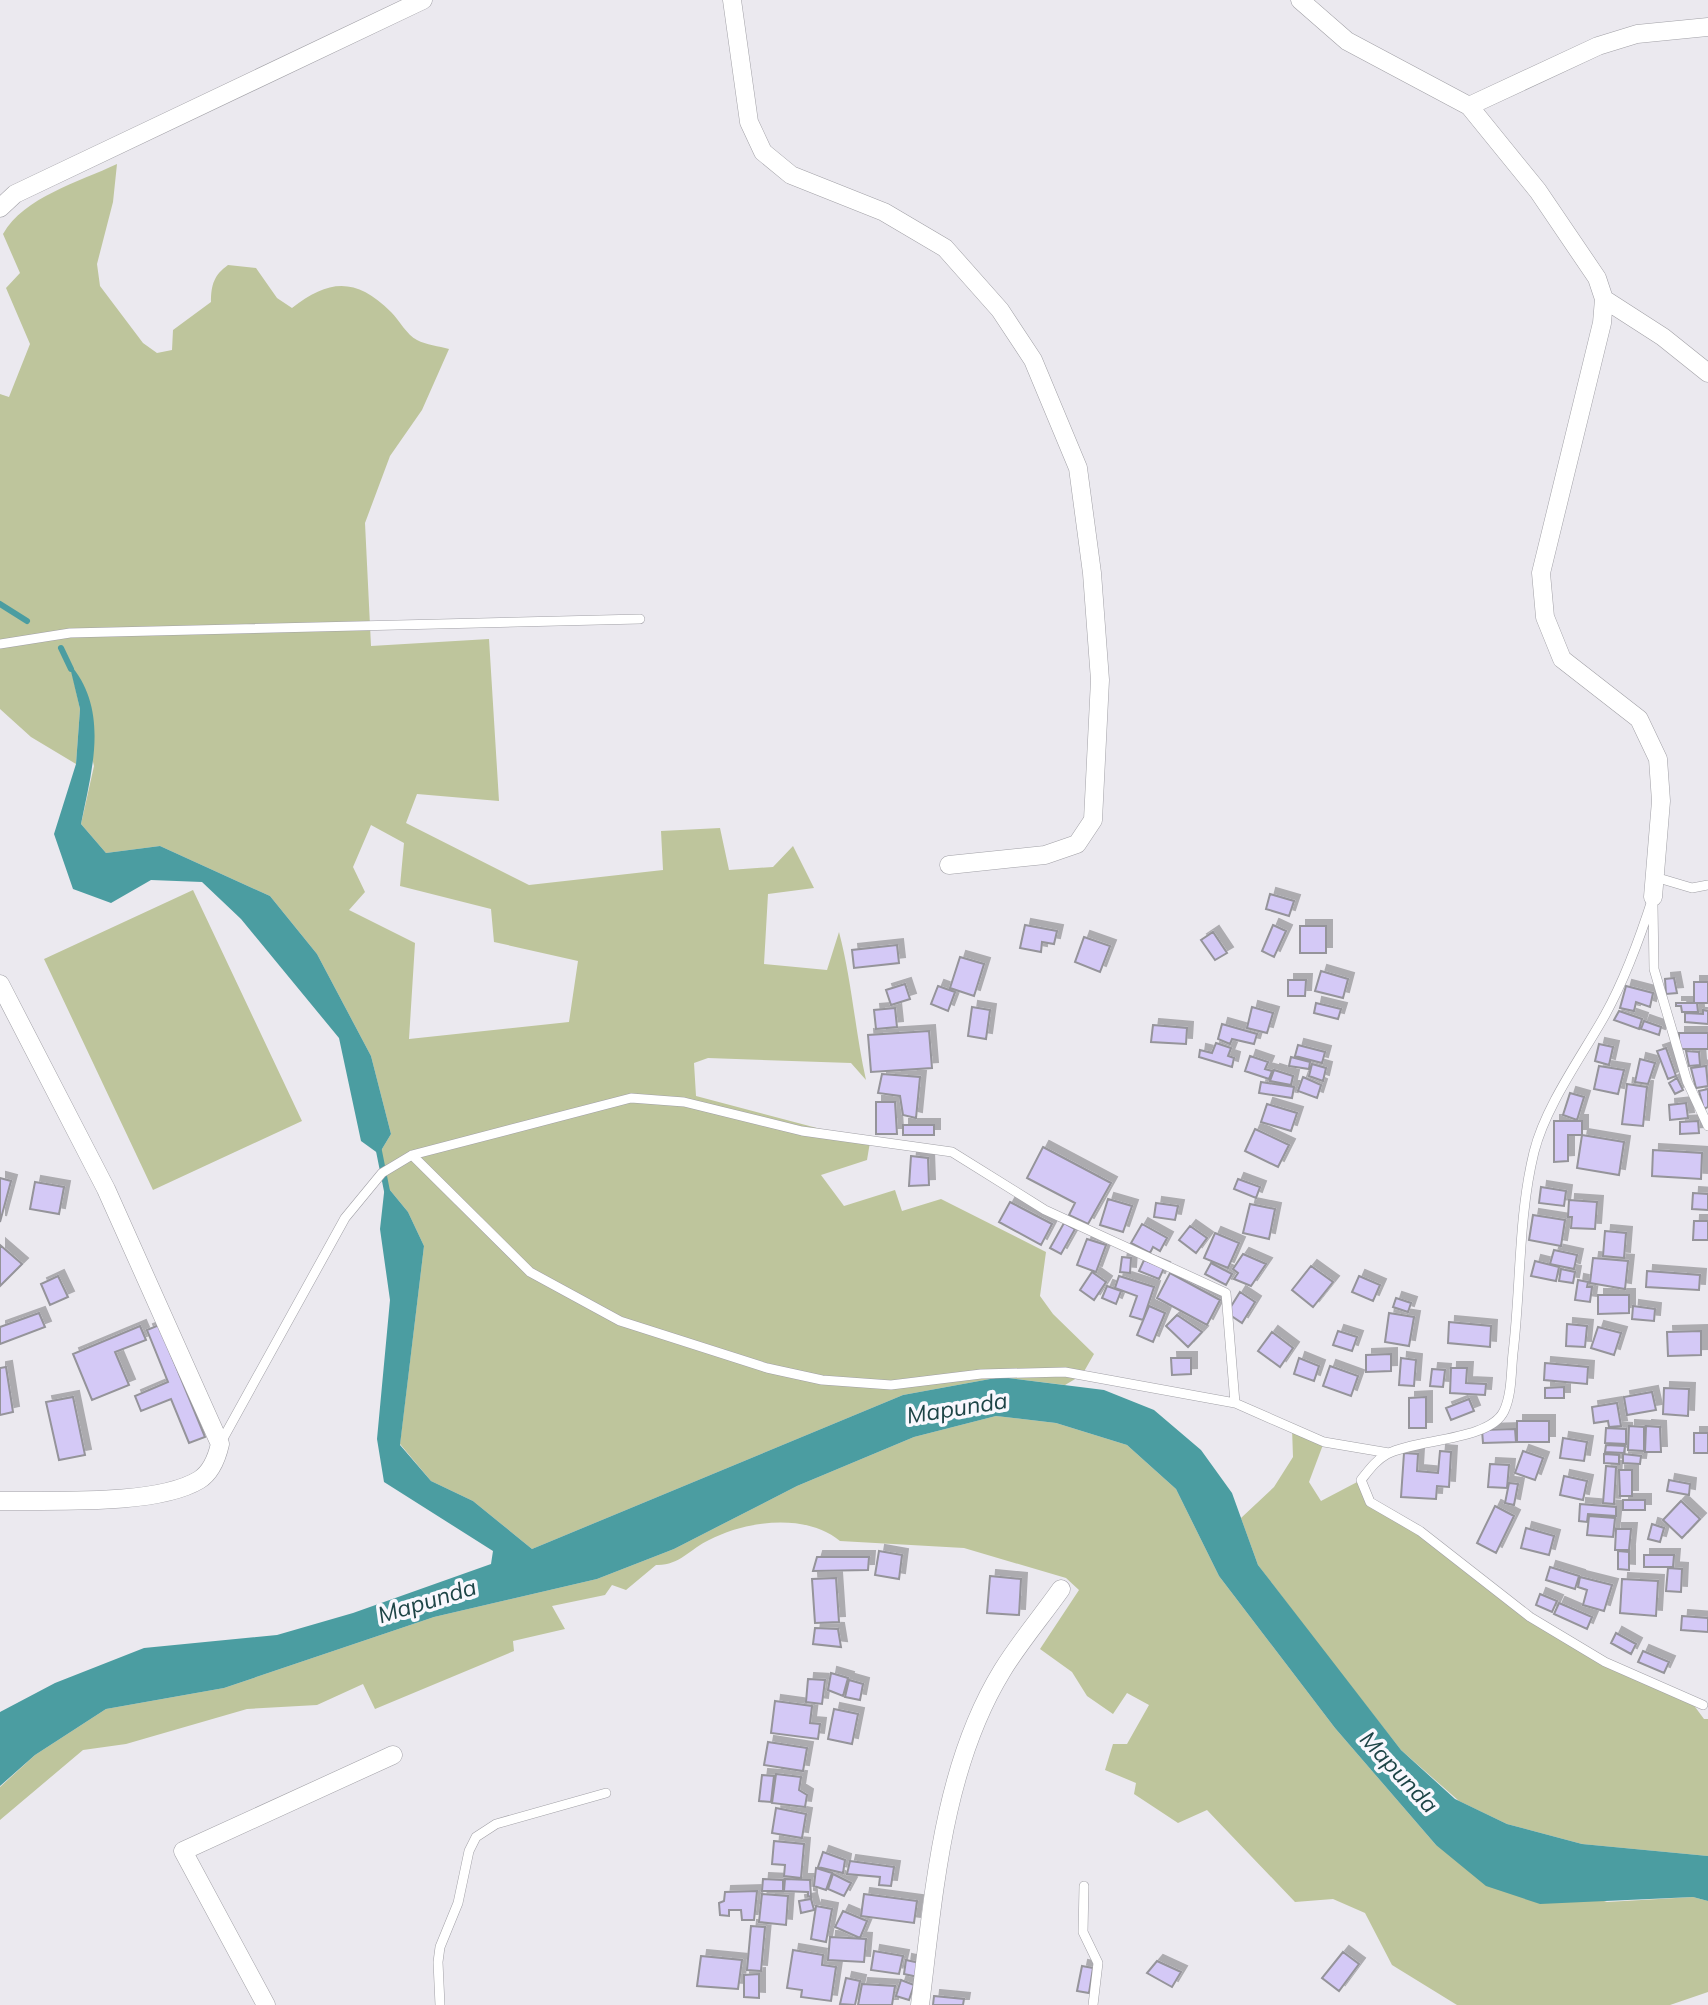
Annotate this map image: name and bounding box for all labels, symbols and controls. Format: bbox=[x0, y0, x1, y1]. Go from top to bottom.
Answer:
water label: Mapunda bbox=[904, 1385, 1010, 1430]
water label: Mapunda bbox=[374, 1572, 480, 1629]
water label: Mapunda bbox=[1354, 1725, 1445, 1819]

